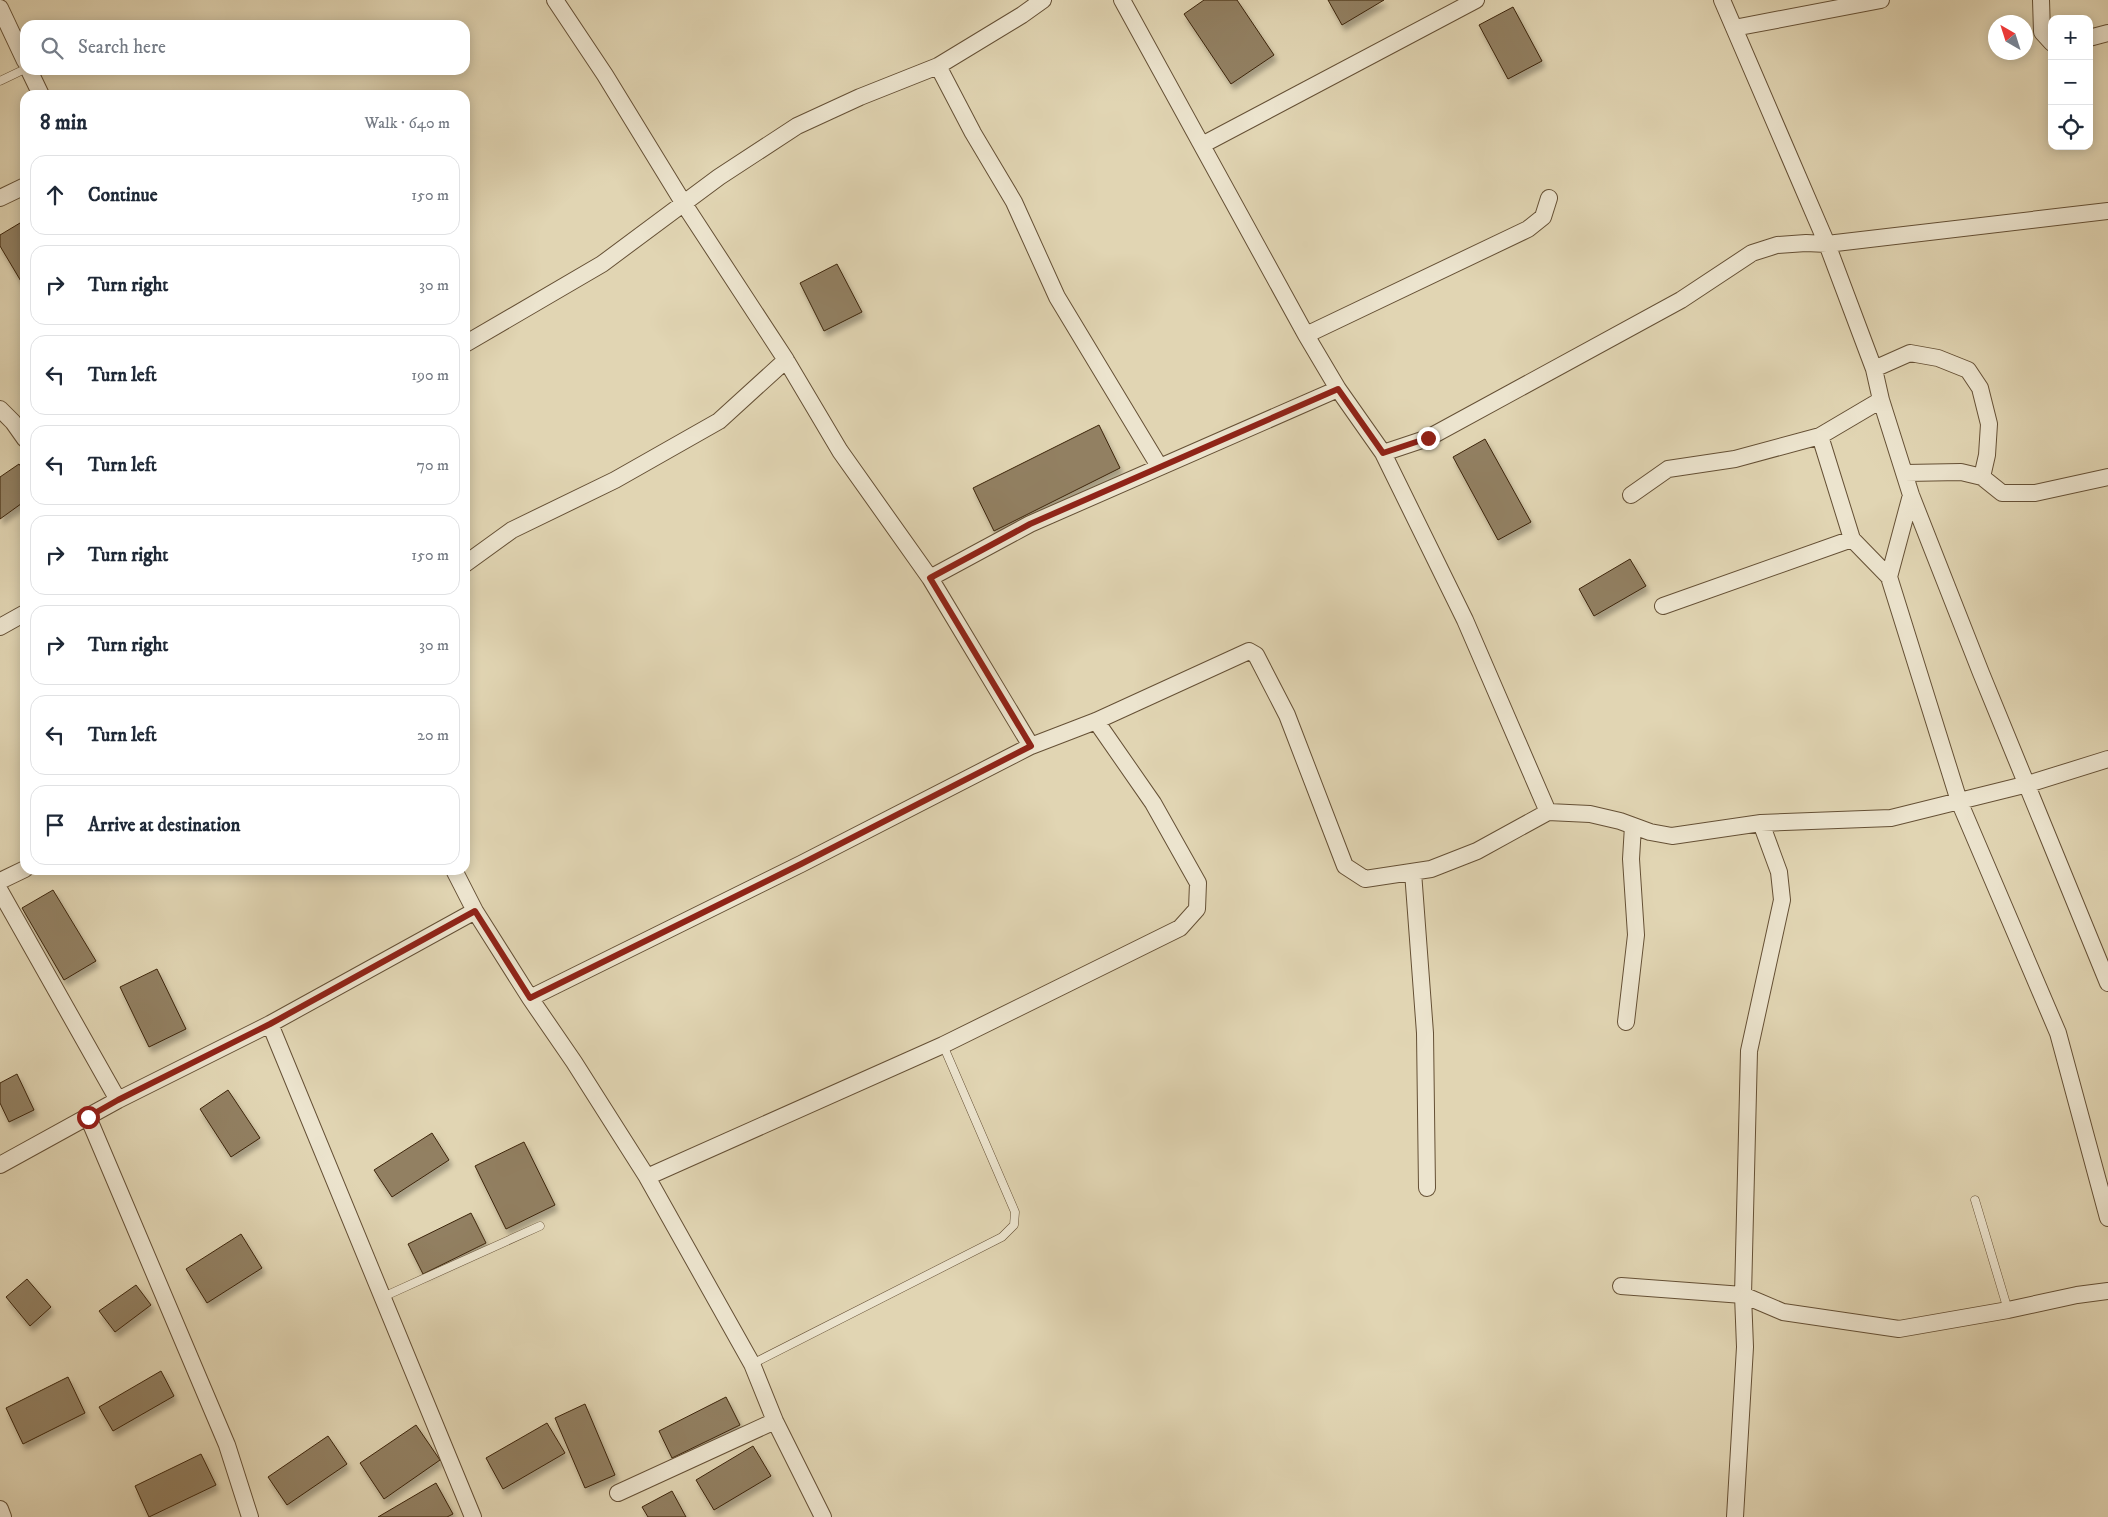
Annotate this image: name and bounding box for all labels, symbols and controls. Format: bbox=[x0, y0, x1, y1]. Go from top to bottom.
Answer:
north arrow bbox=[1988, 15, 2033, 60]
map controls bbox=[2048, 15, 2093, 150]
button: + bbox=[2048, 15, 2093, 60]
search box bbox=[20, 20, 470, 75]
icon: search bbox=[38, 34, 66, 62]
text: Search here bbox=[78, 36, 166, 59]
button: − bbox=[2048, 60, 2093, 105]
button: locate bbox=[2048, 105, 2093, 150]
text: 8 min bbox=[40, 110, 87, 136]
text: Walk · 640 m bbox=[364, 113, 450, 133]
icon: ahead bbox=[41, 181, 69, 209]
text: Continue bbox=[88, 184, 158, 207]
text: 150 m bbox=[411, 185, 449, 205]
icon: right bbox=[41, 271, 69, 299]
text: Turn right bbox=[88, 274, 168, 297]
text: 30 m bbox=[419, 275, 449, 295]
icon: left bbox=[41, 361, 69, 389]
text: Turn left bbox=[88, 364, 157, 387]
text: 190 m bbox=[411, 365, 449, 385]
route end bbox=[1417, 427, 1440, 450]
icon: left bbox=[41, 451, 69, 479]
text: Turn left bbox=[88, 454, 157, 477]
text: 70 m bbox=[417, 455, 449, 475]
icon: right bbox=[41, 541, 69, 569]
text: Turn right bbox=[88, 544, 168, 567]
text: 150 m bbox=[411, 545, 449, 565]
icon: right bbox=[41, 631, 69, 659]
text: Turn right bbox=[88, 634, 168, 657]
text: 30 m bbox=[419, 635, 449, 655]
icon: left bbox=[41, 721, 69, 749]
text: Turn left bbox=[88, 724, 157, 747]
text: 20 m bbox=[417, 725, 449, 745]
icon: arrive bbox=[41, 811, 69, 839]
text: Arrive at destination bbox=[88, 814, 240, 837]
route start bbox=[77, 1106, 100, 1129]

